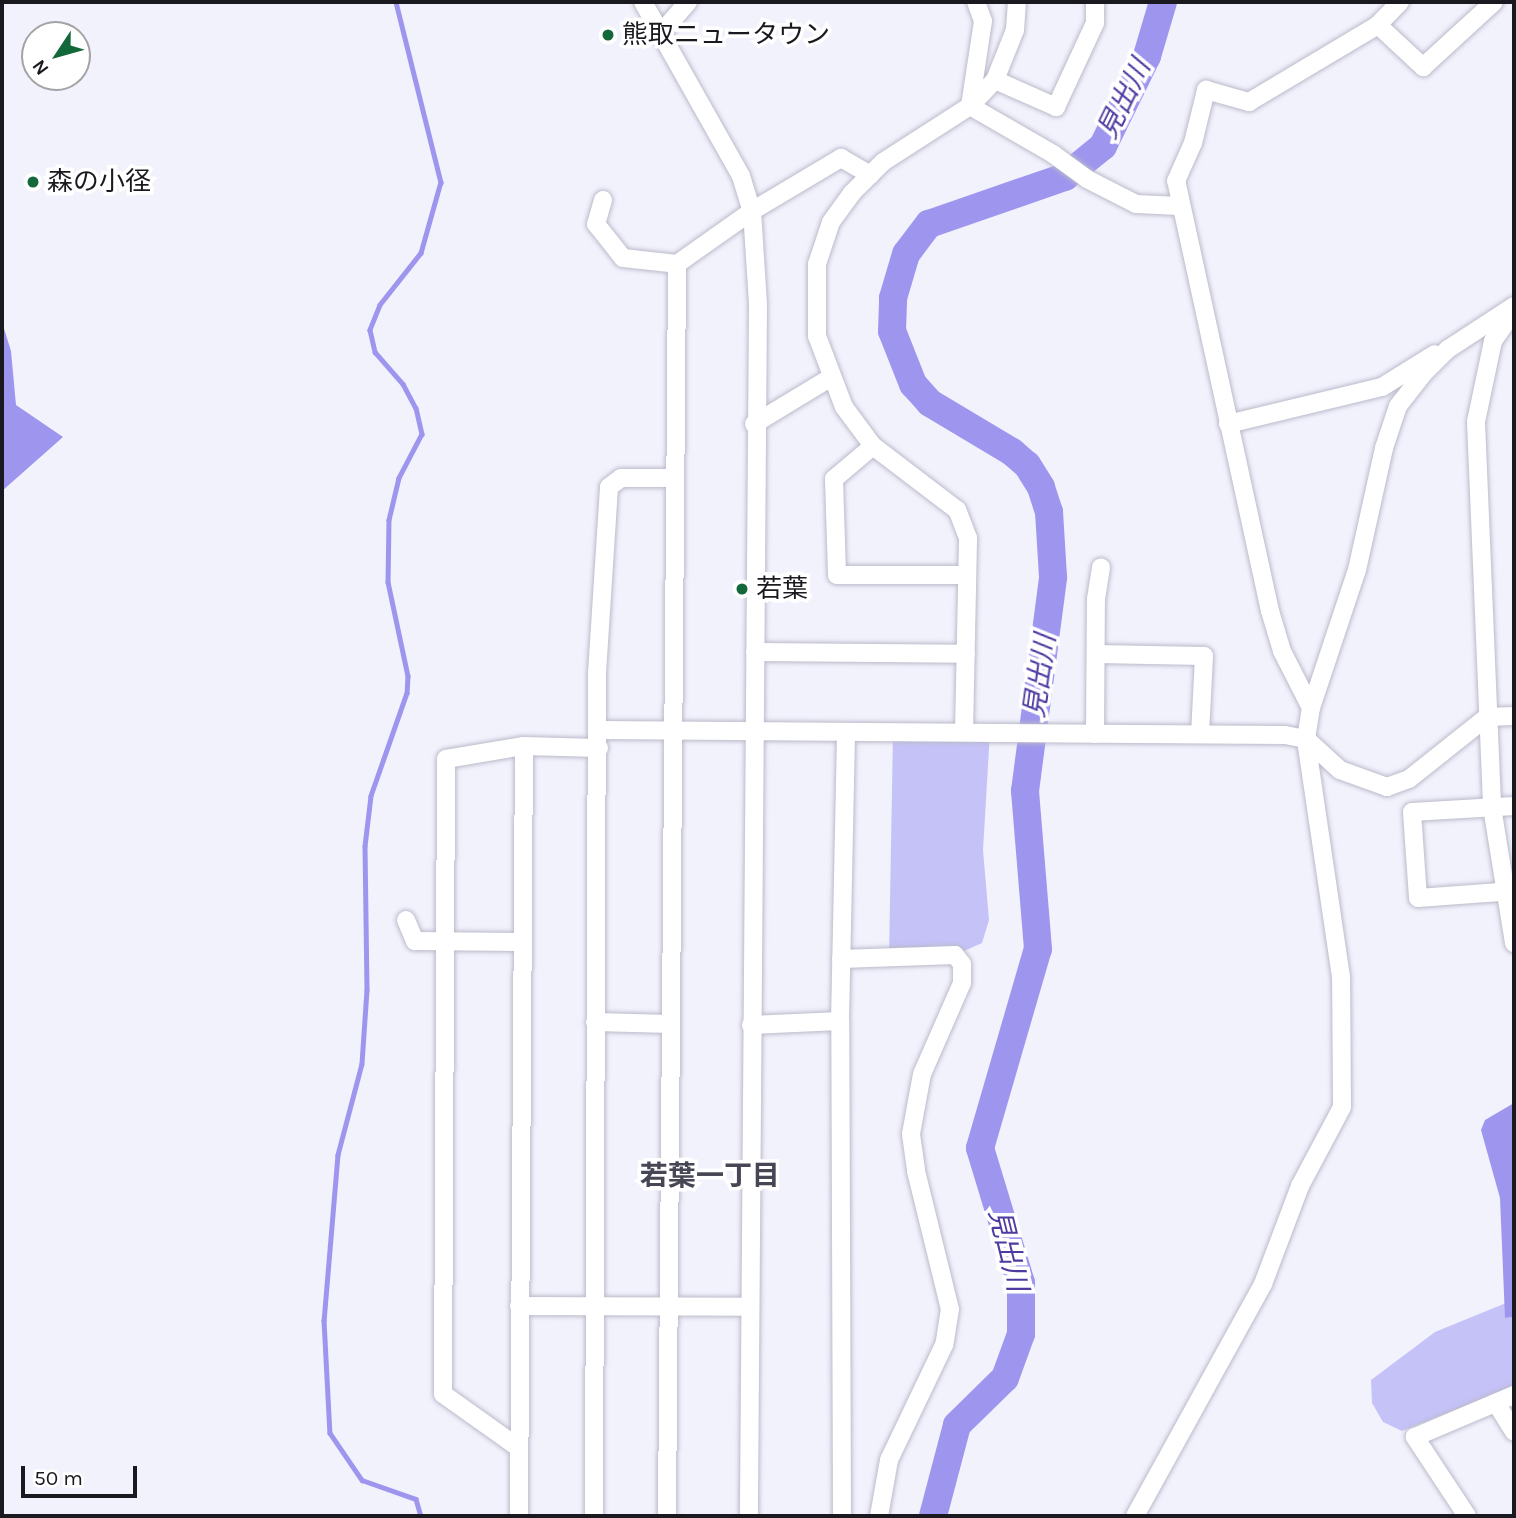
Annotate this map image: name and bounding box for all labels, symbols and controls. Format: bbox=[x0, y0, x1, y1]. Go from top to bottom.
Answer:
place label: 熊取ニュータウン bbox=[622, 19, 830, 51]
north arrow bbox=[21, 21, 91, 91]
marker: 熊取ニュータウン bbox=[600, 27, 616, 43]
water label: 見出川 bbox=[1090, 54, 1158, 144]
text: N bbox=[28, 55, 54, 79]
place label: 森の小径 bbox=[47, 166, 151, 198]
marker: 森の小径 bbox=[25, 174, 41, 190]
place label: 若葉 bbox=[756, 573, 808, 605]
marker: 若葉 bbox=[734, 581, 750, 597]
water label: 見出川 bbox=[1018, 632, 1062, 720]
district label: 若葉一丁目 bbox=[640, 1159, 780, 1193]
water label: 見出川 bbox=[982, 1205, 1034, 1295]
scale bar bbox=[24, 1452, 140, 1496]
text: 50 m bbox=[34, 1466, 83, 1490]

